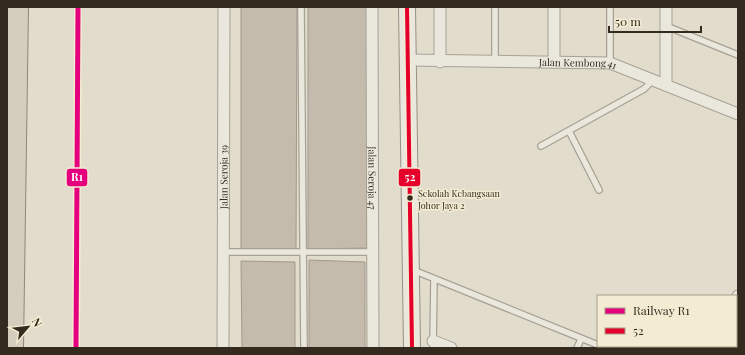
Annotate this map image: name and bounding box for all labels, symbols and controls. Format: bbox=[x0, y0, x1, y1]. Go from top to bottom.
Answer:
scale bar bbox=[609, 8, 701, 34]
text: 50 m bbox=[615, 13, 641, 29]
street label: Jalan Kembong 41 bbox=[538, 55, 619, 72]
street label: Jalan Seroja 39 bbox=[216, 145, 231, 210]
street label: Jalan Seroja 47 bbox=[365, 145, 380, 210]
line badge: R1 bbox=[66, 168, 88, 187]
line badge: 52 bbox=[398, 168, 421, 187]
text: R1 bbox=[71, 169, 83, 184]
text: 52 bbox=[405, 169, 416, 184]
place label: Sekolah Kebangsaan Johor Jaya 2 bbox=[417, 187, 501, 211]
marker: Sekolah Kebangsaan Johor Jaya 2 bbox=[405, 193, 415, 203]
legend bbox=[597, 295, 737, 347]
text: Railway R1 bbox=[633, 302, 690, 318]
north arrow bbox=[8, 307, 48, 347]
text: N bbox=[29, 315, 46, 329]
text: 52 bbox=[633, 322, 644, 338]

